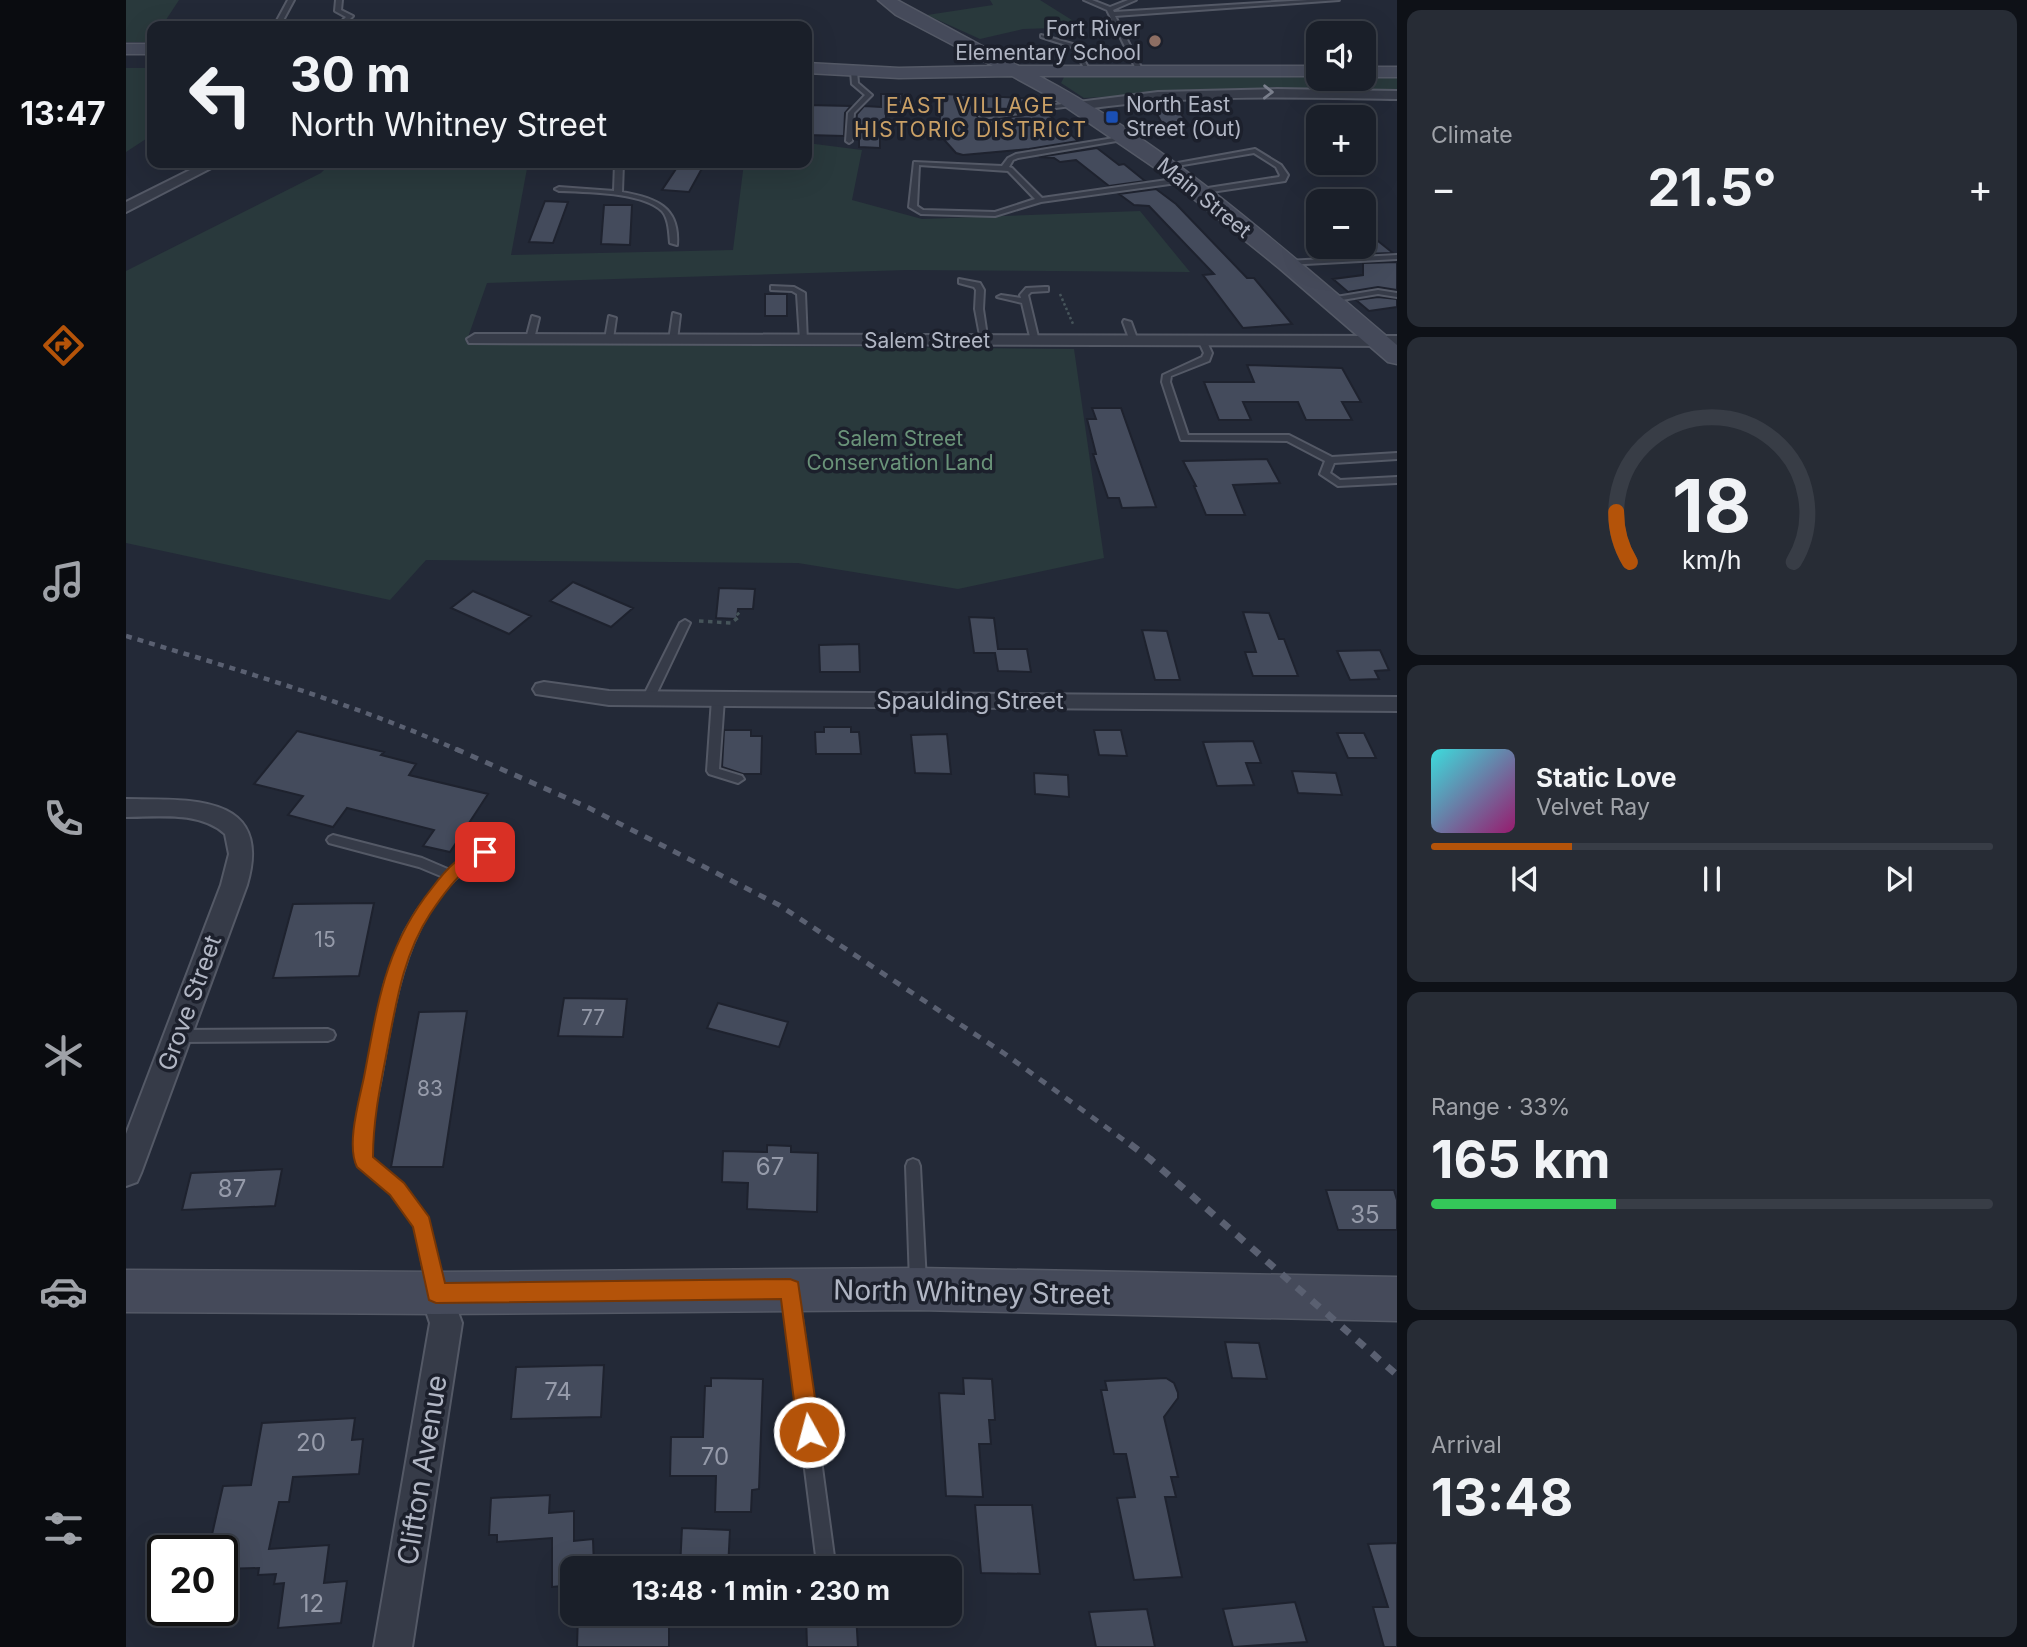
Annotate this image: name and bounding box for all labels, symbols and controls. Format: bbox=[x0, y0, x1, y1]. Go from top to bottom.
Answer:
place label: Fort River Elementary School bbox=[955, 16, 1141, 65]
map controls bbox=[1306, 21, 1376, 259]
button: sound bbox=[1306, 21, 1376, 91]
marker: Fort River Elementary School bbox=[1147, 33, 1163, 49]
text: 30 m bbox=[290, 45, 411, 104]
icon: left bbox=[175, 49, 266, 140]
one-way arrow bbox=[1263, 85, 1274, 100]
place label: North East Street (Out) bbox=[1126, 92, 1242, 141]
district label: EAST VILLAGE HISTORIC DISTRICT bbox=[854, 93, 1088, 142]
text: 13:47 bbox=[20, 94, 106, 133]
text: North Whitney Street bbox=[290, 105, 607, 144]
button: + bbox=[1306, 105, 1376, 175]
marker: North East Street (Out) bbox=[1104, 109, 1120, 125]
text: Climate bbox=[1431, 121, 1513, 149]
street label: Main Street bbox=[1152, 152, 1256, 243]
text: 21.5° bbox=[1647, 156, 1777, 219]
text: − bbox=[1431, 165, 1456, 211]
text: + bbox=[1968, 165, 1993, 211]
button: − bbox=[1306, 189, 1376, 259]
icon: directions bbox=[39, 321, 88, 370]
street label: Salem Street bbox=[864, 328, 990, 353]
park label: Salem Street Conservation Land bbox=[806, 426, 994, 475]
text: 18 bbox=[1673, 462, 1751, 551]
text: km/h bbox=[1682, 545, 1742, 575]
icon: music bbox=[39, 557, 88, 606]
street label: Spaulding Street bbox=[876, 686, 1064, 715]
text: Static Love bbox=[1536, 762, 1677, 793]
text: Velvet Ray bbox=[1536, 793, 1650, 821]
icon: phone bbox=[39, 794, 88, 843]
pin bbox=[455, 822, 515, 882]
icon: arrive bbox=[466, 833, 504, 871]
icon: previous bbox=[1506, 860, 1544, 898]
icon: pause bbox=[1693, 860, 1731, 898]
icon: next bbox=[1880, 860, 1918, 898]
house number: 15 bbox=[314, 927, 336, 952]
street label: Grove Street bbox=[152, 931, 227, 1074]
house number: 77 bbox=[581, 1005, 605, 1030]
icon: climate bbox=[39, 1031, 88, 1080]
house number: 83 bbox=[417, 1076, 443, 1101]
text: Range · 33% bbox=[1431, 1093, 1570, 1121]
text: 165 km bbox=[1431, 1128, 1610, 1191]
house number: 67 bbox=[756, 1152, 784, 1181]
house number: 87 bbox=[218, 1174, 246, 1203]
house number: 35 bbox=[1350, 1200, 1380, 1229]
icon: car bbox=[39, 1267, 88, 1316]
street label: North Whitney Street bbox=[833, 1273, 1111, 1311]
street label: Clifton Avenue bbox=[390, 1373, 454, 1567]
house number: 74 bbox=[544, 1377, 572, 1406]
position arrow bbox=[772, 1395, 846, 1469]
house number: 20 bbox=[296, 1428, 326, 1457]
text: Arrival bbox=[1431, 1431, 1502, 1459]
house number: 70 bbox=[701, 1442, 729, 1471]
text: 13:48 bbox=[1431, 1466, 1573, 1529]
icon: filters bbox=[39, 1504, 88, 1553]
speed limit sign: 20 bbox=[147, 1535, 238, 1626]
text: 13:48 · 1 min · 230 m bbox=[632, 1575, 890, 1606]
house number: 12 bbox=[300, 1589, 324, 1618]

